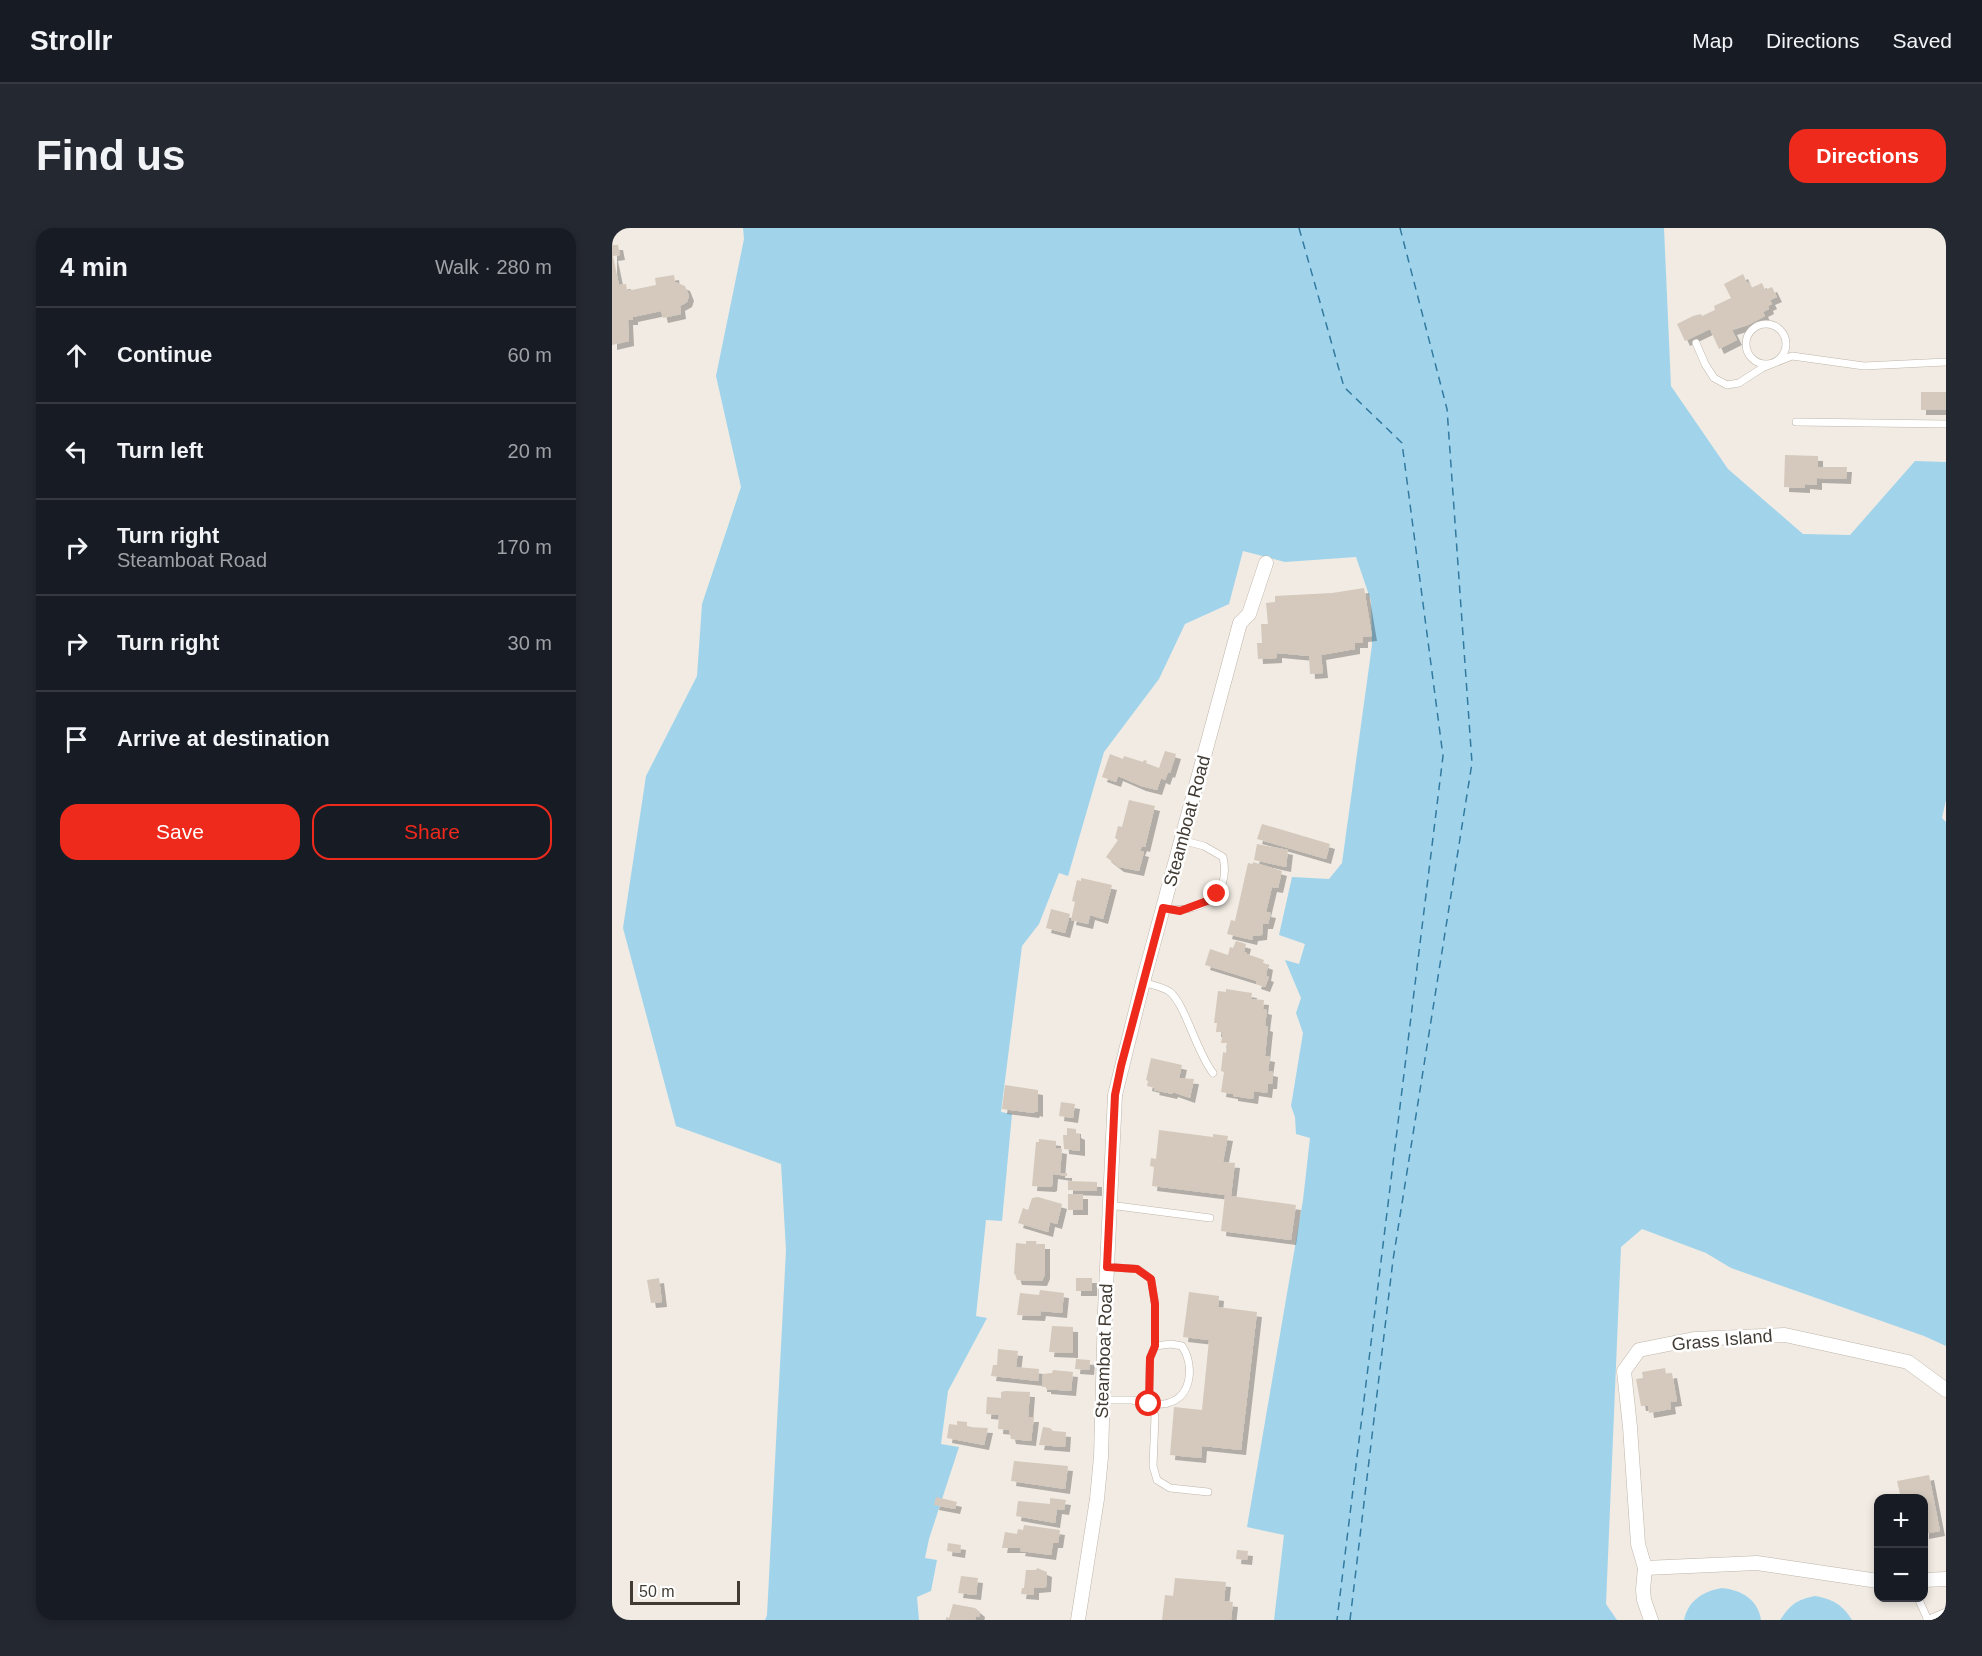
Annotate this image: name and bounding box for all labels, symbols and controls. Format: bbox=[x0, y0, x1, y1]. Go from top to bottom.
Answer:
text: Strollr bbox=[30, 25, 112, 56]
text: Map bbox=[1692, 29, 1733, 52]
text: Directions bbox=[1766, 29, 1859, 52]
text: Saved bbox=[1892, 29, 1952, 52]
button: Directions bbox=[1789, 129, 1946, 183]
text: Find us bbox=[36, 132, 185, 179]
text: 4 min bbox=[60, 252, 128, 282]
text: Walk · 280 m bbox=[435, 256, 552, 278]
icon: ahead bbox=[60, 339, 93, 372]
text: Continue bbox=[117, 342, 212, 367]
text: 60 m bbox=[508, 344, 552, 366]
icon: left bbox=[60, 435, 93, 468]
text: Turn left bbox=[117, 438, 203, 463]
text: 20 m bbox=[508, 440, 552, 462]
text: Turn right bbox=[117, 523, 219, 548]
icon: right bbox=[60, 531, 93, 564]
text: 170 m bbox=[496, 536, 552, 558]
text: Steamboat Road bbox=[117, 549, 267, 571]
icon: right bbox=[60, 627, 93, 660]
text: Turn right bbox=[117, 630, 219, 655]
text: 30 m bbox=[508, 632, 552, 654]
icon: arrive bbox=[60, 723, 93, 756]
text: Arrive at destination bbox=[117, 726, 330, 751]
street label: Steamboat Road bbox=[1160, 753, 1214, 889]
button: Save bbox=[60, 804, 300, 860]
button: Share bbox=[312, 804, 552, 860]
route end bbox=[1203, 880, 1229, 906]
street label: Steamboat Road bbox=[1092, 1283, 1116, 1419]
street label: Grass Island bbox=[1671, 1326, 1773, 1354]
route start bbox=[1135, 1390, 1161, 1416]
map controls bbox=[1874, 1494, 1928, 1602]
button: + bbox=[1874, 1494, 1928, 1548]
button: − bbox=[1874, 1548, 1928, 1602]
scale bar bbox=[630, 1578, 740, 1606]
text: 50 m bbox=[639, 1583, 675, 1600]

